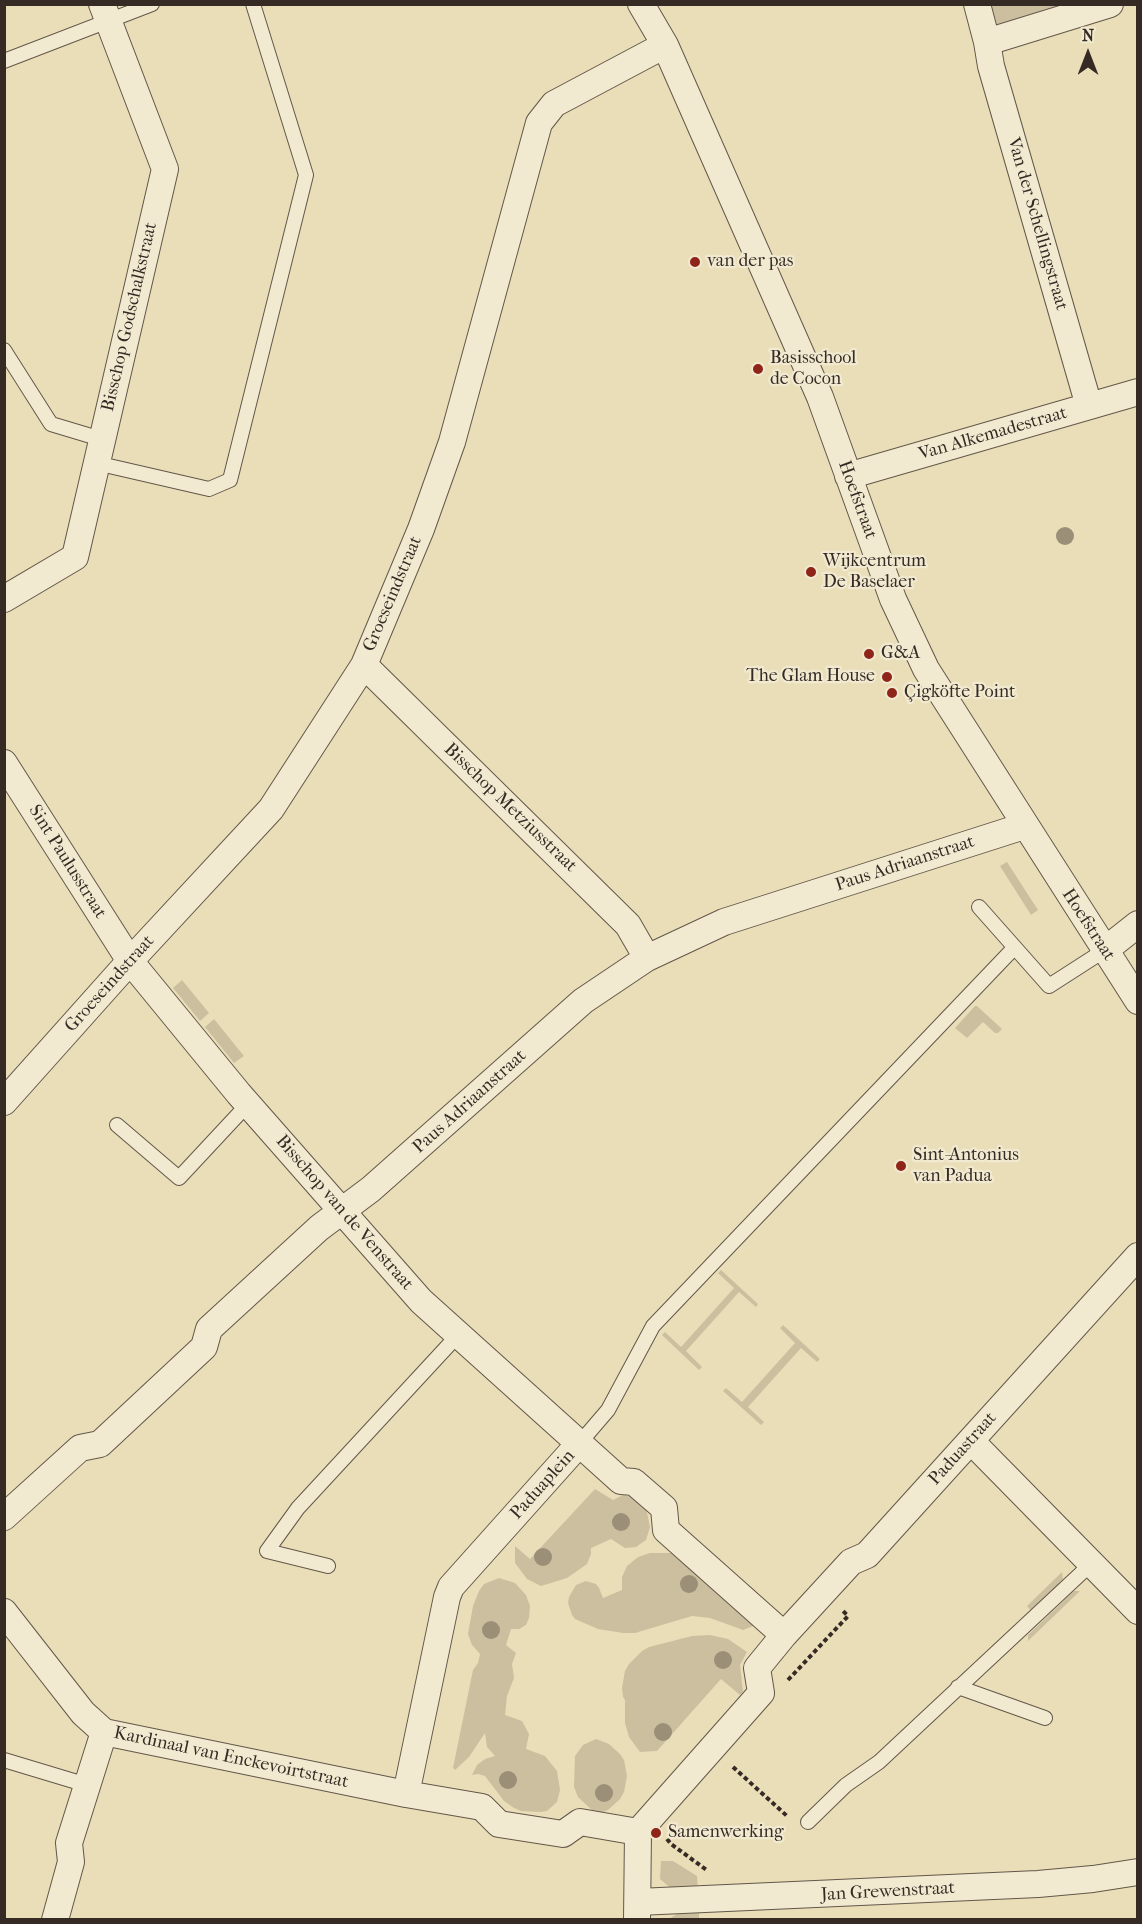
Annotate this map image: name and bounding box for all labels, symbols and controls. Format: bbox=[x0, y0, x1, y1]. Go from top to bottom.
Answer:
north arrow bbox=[1058, 24, 1118, 84]
text: N bbox=[1082, 26, 1094, 45]
street label: Van der Schellingstraat bbox=[1002, 135, 1072, 313]
street label: Bisschop Godschalkstraat bbox=[98, 220, 162, 414]
place label: van der pas bbox=[707, 251, 793, 273]
marker: van der pas bbox=[688, 255, 702, 269]
place label: Basisschool de Cocon bbox=[770, 348, 856, 391]
marker: Basisschool de Cocon bbox=[751, 362, 765, 376]
street label: Van Alkemadestraat bbox=[916, 402, 1070, 466]
street label: Hoefstraat bbox=[833, 458, 881, 542]
street label: Groeseindstraat bbox=[359, 533, 427, 655]
place label: Wijkcentrum De Baselaer bbox=[823, 551, 926, 594]
marker: Wijkcentrum De Baselaer bbox=[804, 565, 818, 579]
place label: G&A bbox=[881, 643, 920, 665]
marker: G&A bbox=[862, 647, 876, 661]
place label: The Glam House bbox=[746, 666, 875, 688]
marker: The Glam House bbox=[880, 670, 894, 684]
place label: Çigköfte Point bbox=[904, 682, 1015, 704]
marker: Çigköfte Point bbox=[885, 686, 899, 700]
street label: Bisschop Metziusstraat bbox=[439, 739, 581, 877]
street label: Sint Paulusstraat bbox=[23, 801, 111, 923]
street label: Paus Adriaanstraat bbox=[833, 831, 977, 897]
street label: Hoefstraat bbox=[1057, 885, 1119, 965]
street label: Groeseindstraat bbox=[61, 931, 159, 1037]
street label: Paus Adriaanstraat bbox=[409, 1045, 531, 1159]
street label: Bisschop van de Venstraat bbox=[271, 1131, 417, 1295]
place label: Sint-Antonius van Padua bbox=[913, 1145, 1019, 1188]
marker: Sint-Antonius van Padua bbox=[894, 1159, 908, 1173]
street label: Paduastraat bbox=[925, 1408, 1001, 1490]
street label: Paduaplein bbox=[506, 1446, 580, 1524]
street label: Kardinaal van Enckevoirtstraat bbox=[112, 1723, 350, 1793]
place label: Samenwerking bbox=[668, 1822, 784, 1844]
marker: Samenwerking bbox=[649, 1826, 663, 1840]
street label: Jan Grewenstraat bbox=[820, 1878, 956, 1906]

